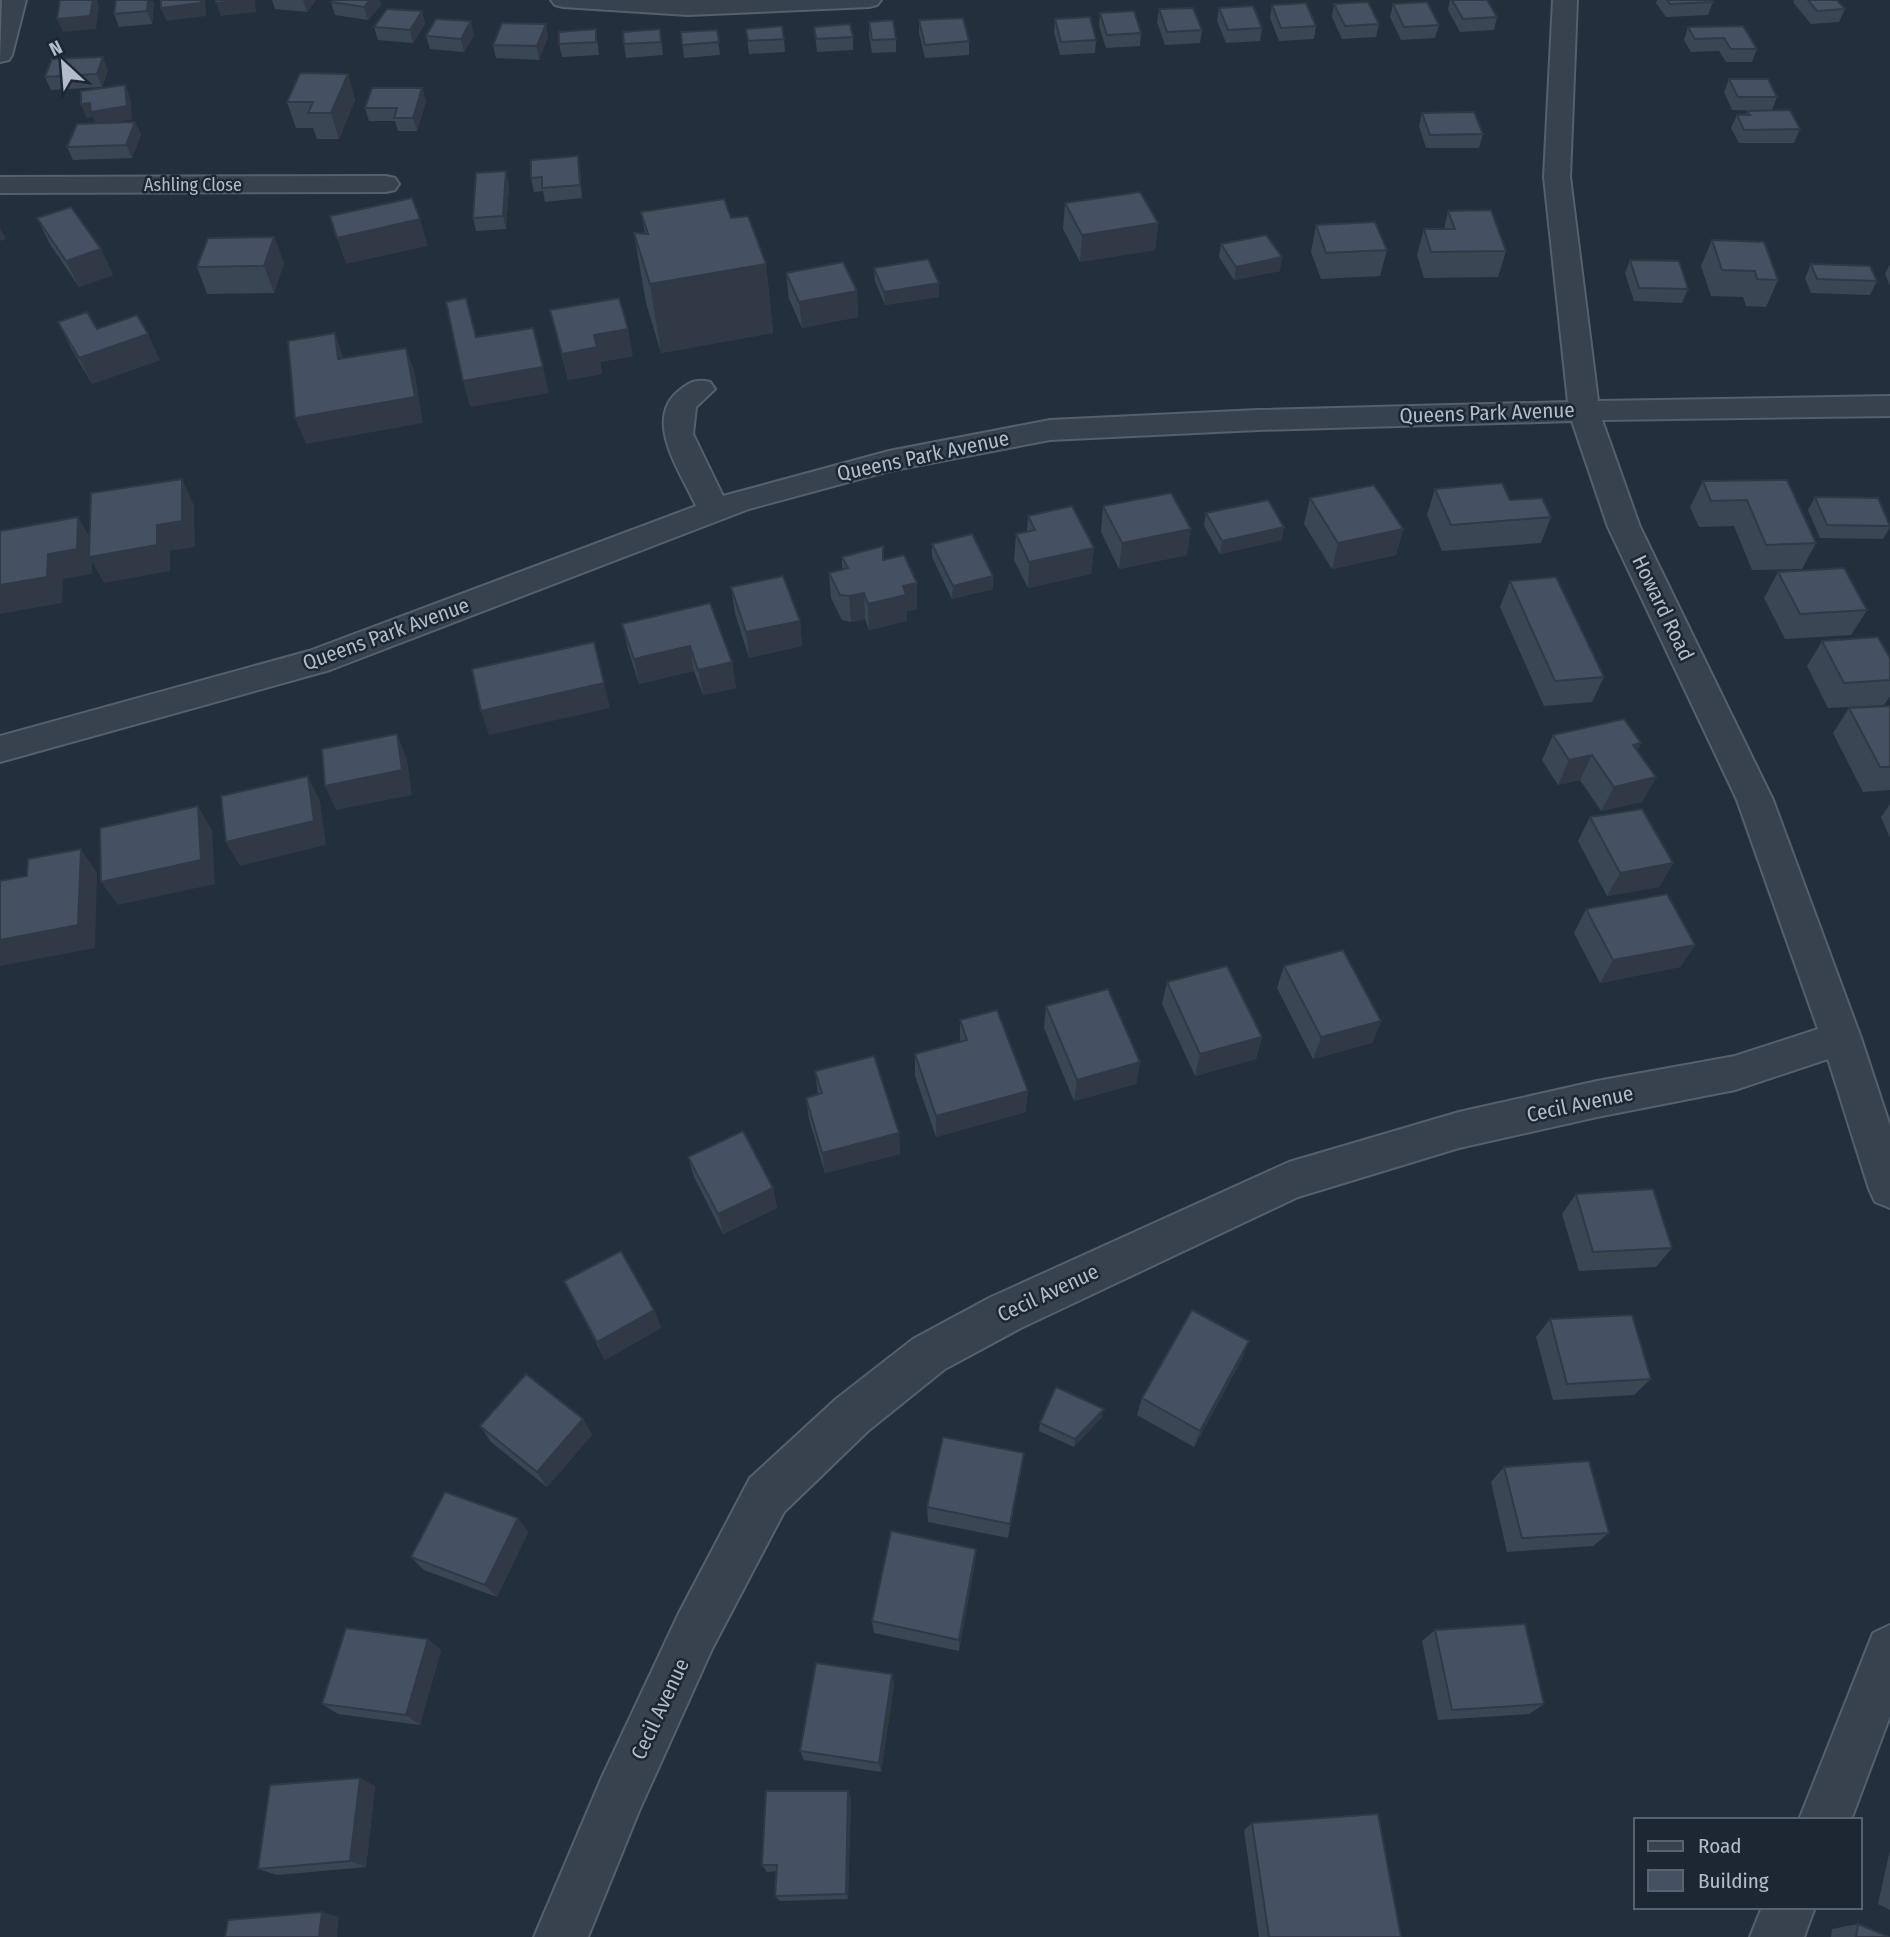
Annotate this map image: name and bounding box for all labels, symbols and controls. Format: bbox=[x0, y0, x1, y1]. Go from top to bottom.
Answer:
north arrow bbox=[28, 28, 98, 98]
text: N bbox=[46, 35, 66, 61]
street label: Ashling Close bbox=[144, 174, 242, 196]
street label: Queens Park Avenue bbox=[1399, 397, 1575, 429]
street label: Queens Park Avenue bbox=[835, 425, 1011, 487]
street label: Howard Road bbox=[1626, 551, 1700, 665]
street label: Queens Park Avenue bbox=[299, 592, 473, 676]
street label: Cecil Avenue bbox=[1524, 1080, 1636, 1128]
street label: Cecil Avenue bbox=[993, 1258, 1103, 1328]
street label: Cecil Avenue bbox=[625, 1654, 695, 1764]
legend bbox=[1634, 1818, 1862, 1909]
text: Road bbox=[1698, 1833, 1742, 1859]
text: Building bbox=[1698, 1868, 1769, 1894]

